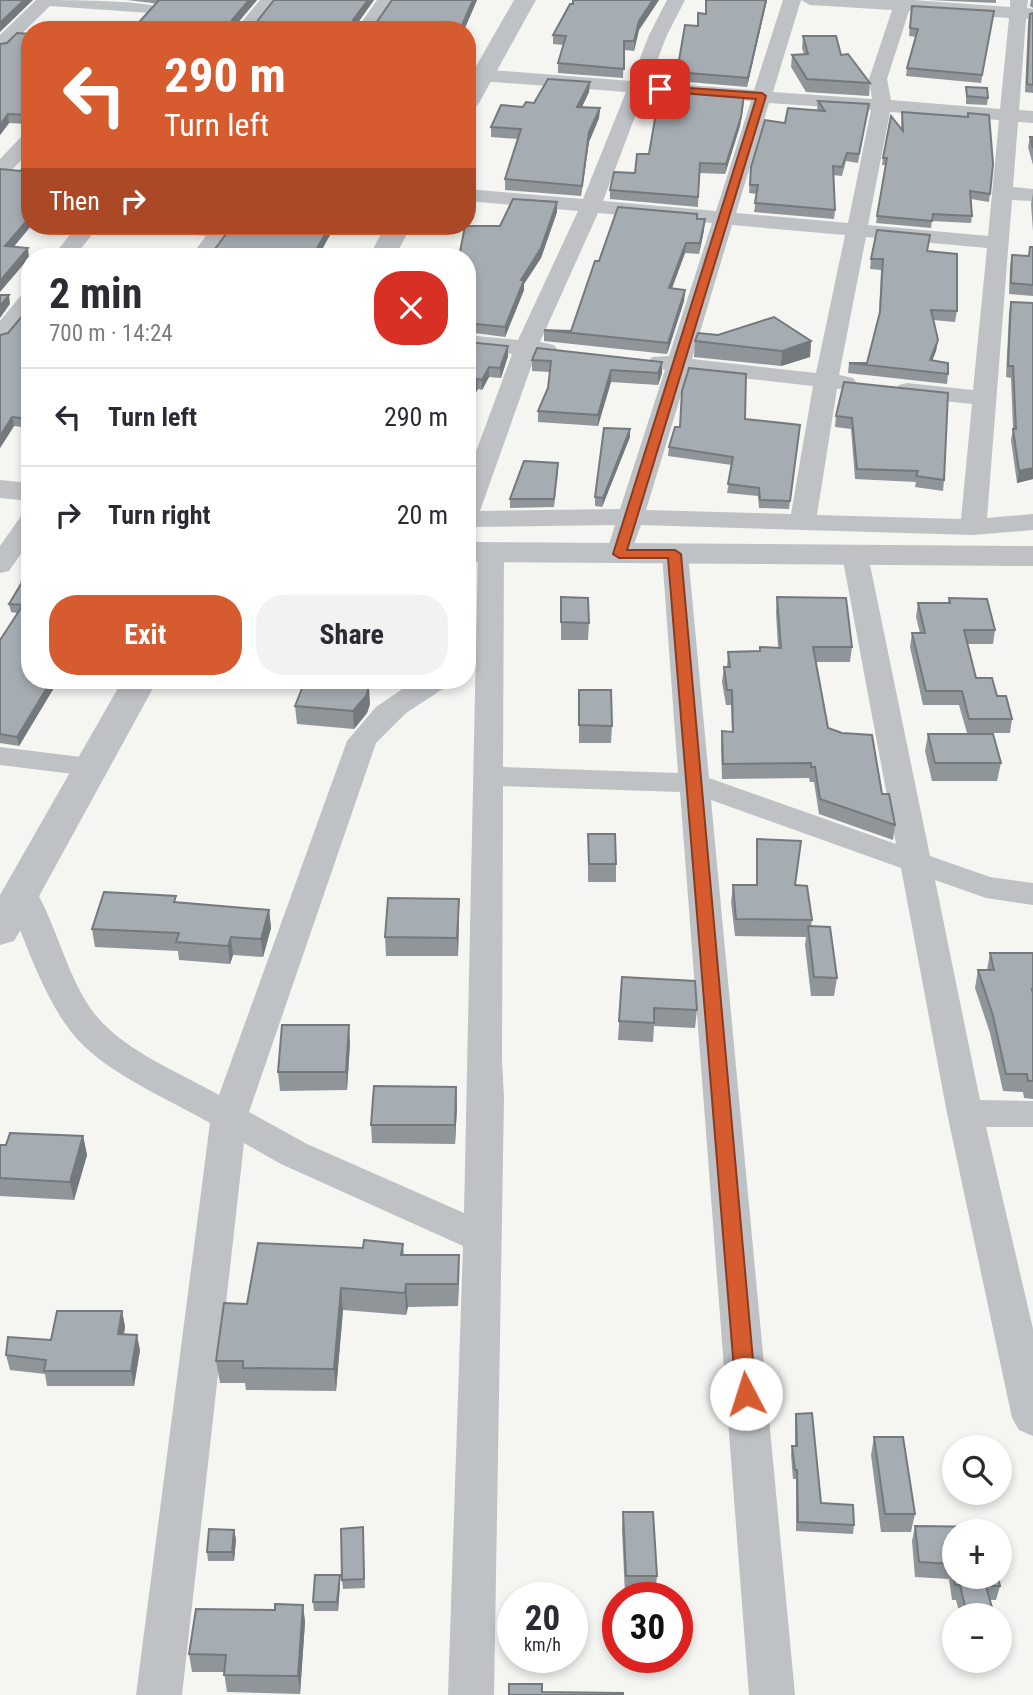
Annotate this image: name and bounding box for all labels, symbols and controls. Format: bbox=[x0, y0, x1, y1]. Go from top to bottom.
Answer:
text: 290 m bbox=[164, 47, 286, 104]
icon: left bbox=[49, 49, 140, 140]
pin bbox=[630, 59, 690, 119]
icon: arrive bbox=[641, 70, 679, 108]
text: Turn left bbox=[164, 106, 269, 144]
icon: right bbox=[114, 182, 152, 220]
text: Then bbox=[49, 186, 100, 216]
text: 2 min bbox=[49, 269, 142, 318]
button: close bbox=[374, 271, 448, 345]
text: 700 m · 14:24 bbox=[49, 320, 173, 347]
icon: left bbox=[49, 398, 87, 436]
text: Turn left bbox=[108, 402, 197, 432]
text: 290 m bbox=[384, 402, 448, 432]
icon: right bbox=[49, 496, 87, 534]
text: Turn right bbox=[108, 500, 210, 530]
text: 20 m bbox=[397, 500, 448, 530]
button: Exit bbox=[49, 595, 242, 675]
button: Share bbox=[256, 595, 448, 675]
position arrow bbox=[709, 1357, 783, 1431]
map controls bbox=[942, 1435, 1012, 1673]
button: search bbox=[942, 1435, 1012, 1505]
button: + bbox=[942, 1519, 1012, 1589]
speed limit sign: 30 bbox=[602, 1582, 693, 1673]
text: 20 bbox=[525, 1598, 560, 1639]
button: − bbox=[942, 1603, 1012, 1673]
text: km/h bbox=[524, 1634, 561, 1655]

